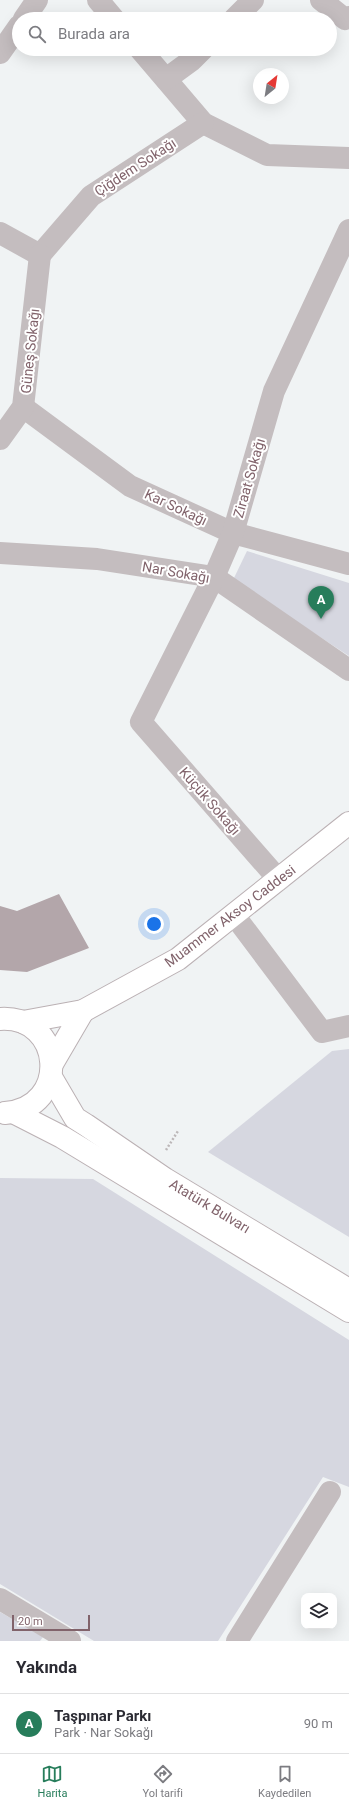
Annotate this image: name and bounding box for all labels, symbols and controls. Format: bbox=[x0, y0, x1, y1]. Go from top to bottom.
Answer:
search box bbox=[12, 12, 337, 56]
icon: search bbox=[26, 23, 48, 45]
text: Burada ara bbox=[58, 25, 130, 43]
north arrow bbox=[253, 68, 289, 104]
street label: Çiğdem Sokağı bbox=[91, 135, 179, 199]
street label: Güneş Sokağı bbox=[18, 308, 42, 394]
street label: Ziraat Sokağı bbox=[230, 436, 268, 520]
street label: Kar Sokağı bbox=[142, 486, 210, 528]
street label: Nar Sokağı bbox=[141, 558, 211, 586]
pin: A bbox=[308, 586, 334, 619]
street label: Küçük Sokağı bbox=[176, 764, 244, 838]
street label: Muammer Aksoy Caddesi bbox=[161, 862, 299, 970]
your location bbox=[144, 914, 164, 934]
street label: Atatürk Bulvarı bbox=[167, 1176, 253, 1236]
map controls bbox=[301, 1593, 337, 1629]
button: layers bbox=[301, 1593, 337, 1629]
scale bar bbox=[12, 1613, 90, 1632]
text: 20 m bbox=[18, 1615, 43, 1628]
text: Yakında bbox=[16, 1657, 77, 1677]
text: Taşpınar Parkı bbox=[54, 1707, 151, 1725]
text: A bbox=[25, 1716, 33, 1731]
text: 90 m bbox=[304, 1716, 333, 1731]
text: Park · Nar Sokağı bbox=[54, 1725, 153, 1740]
tab: Harita bbox=[38, 1763, 67, 1800]
tab: Yol tarifi bbox=[142, 1763, 183, 1800]
tab: Kaydedilen bbox=[258, 1763, 311, 1800]

